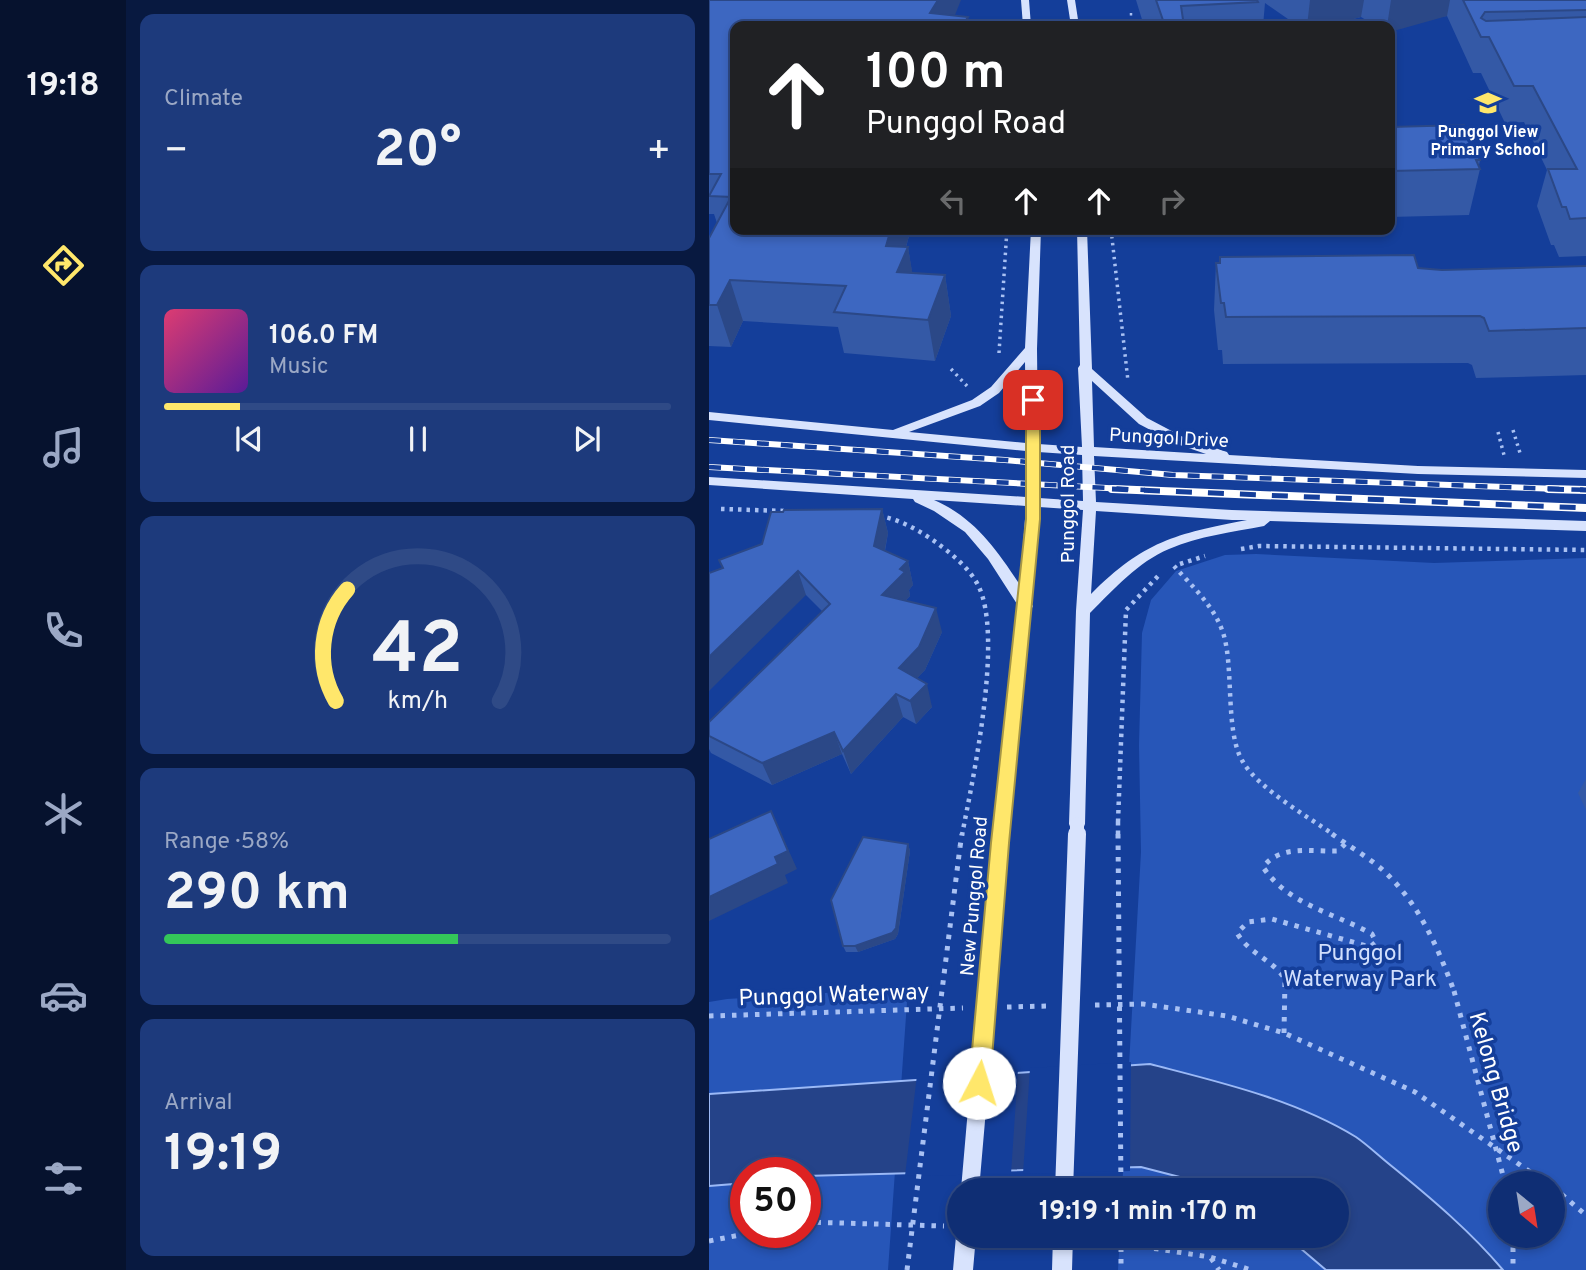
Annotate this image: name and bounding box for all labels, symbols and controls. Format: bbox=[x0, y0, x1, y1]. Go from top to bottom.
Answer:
text: 100 m bbox=[866, 44, 1005, 106]
icon: ahead bbox=[751, 49, 842, 140]
text: 19:18 bbox=[26, 67, 100, 107]
text: Climate bbox=[164, 85, 243, 114]
school or university icon: Punggol View Primary School bbox=[1473, 88, 1503, 118]
text: Punggol Road bbox=[866, 105, 1066, 145]
text: 20° bbox=[374, 119, 461, 185]
place label: Punggol View Primary School bbox=[1431, 123, 1545, 161]
text: − bbox=[164, 128, 189, 177]
text: + bbox=[646, 128, 671, 177]
icon: left bbox=[934, 182, 972, 220]
icon: ahead bbox=[1007, 182, 1045, 220]
icon: ahead bbox=[1080, 182, 1118, 220]
icon: right bbox=[1153, 182, 1191, 220]
icon: directions bbox=[39, 241, 88, 290]
text: 106.0 FM bbox=[269, 320, 378, 353]
text: Music bbox=[269, 353, 329, 382]
pin bbox=[1003, 370, 1063, 430]
icon: arrive bbox=[1014, 381, 1052, 419]
icon: previous bbox=[230, 420, 268, 458]
icon: pause bbox=[399, 420, 437, 458]
icon: next bbox=[568, 420, 606, 458]
icon: music bbox=[39, 423, 88, 472]
street label: Punggol Drive bbox=[1108, 424, 1229, 454]
street label: Punggol Road bbox=[1057, 445, 1081, 563]
icon: phone bbox=[39, 606, 88, 655]
text: 42 bbox=[372, 607, 463, 699]
text: km/h bbox=[387, 686, 448, 718]
icon: climate bbox=[39, 789, 88, 838]
street label: New Punggol Road bbox=[956, 815, 994, 977]
text: Range · 58% bbox=[164, 828, 289, 857]
text: 290 km bbox=[164, 862, 350, 928]
park label: Punggol Waterway Park bbox=[1283, 940, 1437, 995]
icon: car bbox=[39, 971, 88, 1020]
street label: Punggol Waterway bbox=[738, 979, 930, 1014]
street label: Kelong Bridge bbox=[1461, 1009, 1529, 1157]
position arrow bbox=[942, 1046, 1016, 1120]
text: Arrival bbox=[164, 1089, 233, 1118]
text: 19:19 bbox=[164, 1123, 282, 1189]
icon: filters bbox=[39, 1154, 88, 1203]
speed limit sign: 50 bbox=[730, 1157, 821, 1248]
north arrow bbox=[1488, 1171, 1565, 1248]
map controls bbox=[1488, 1171, 1565, 1248]
text: 19:19 · 1 min · 170 m bbox=[1039, 1196, 1257, 1229]

